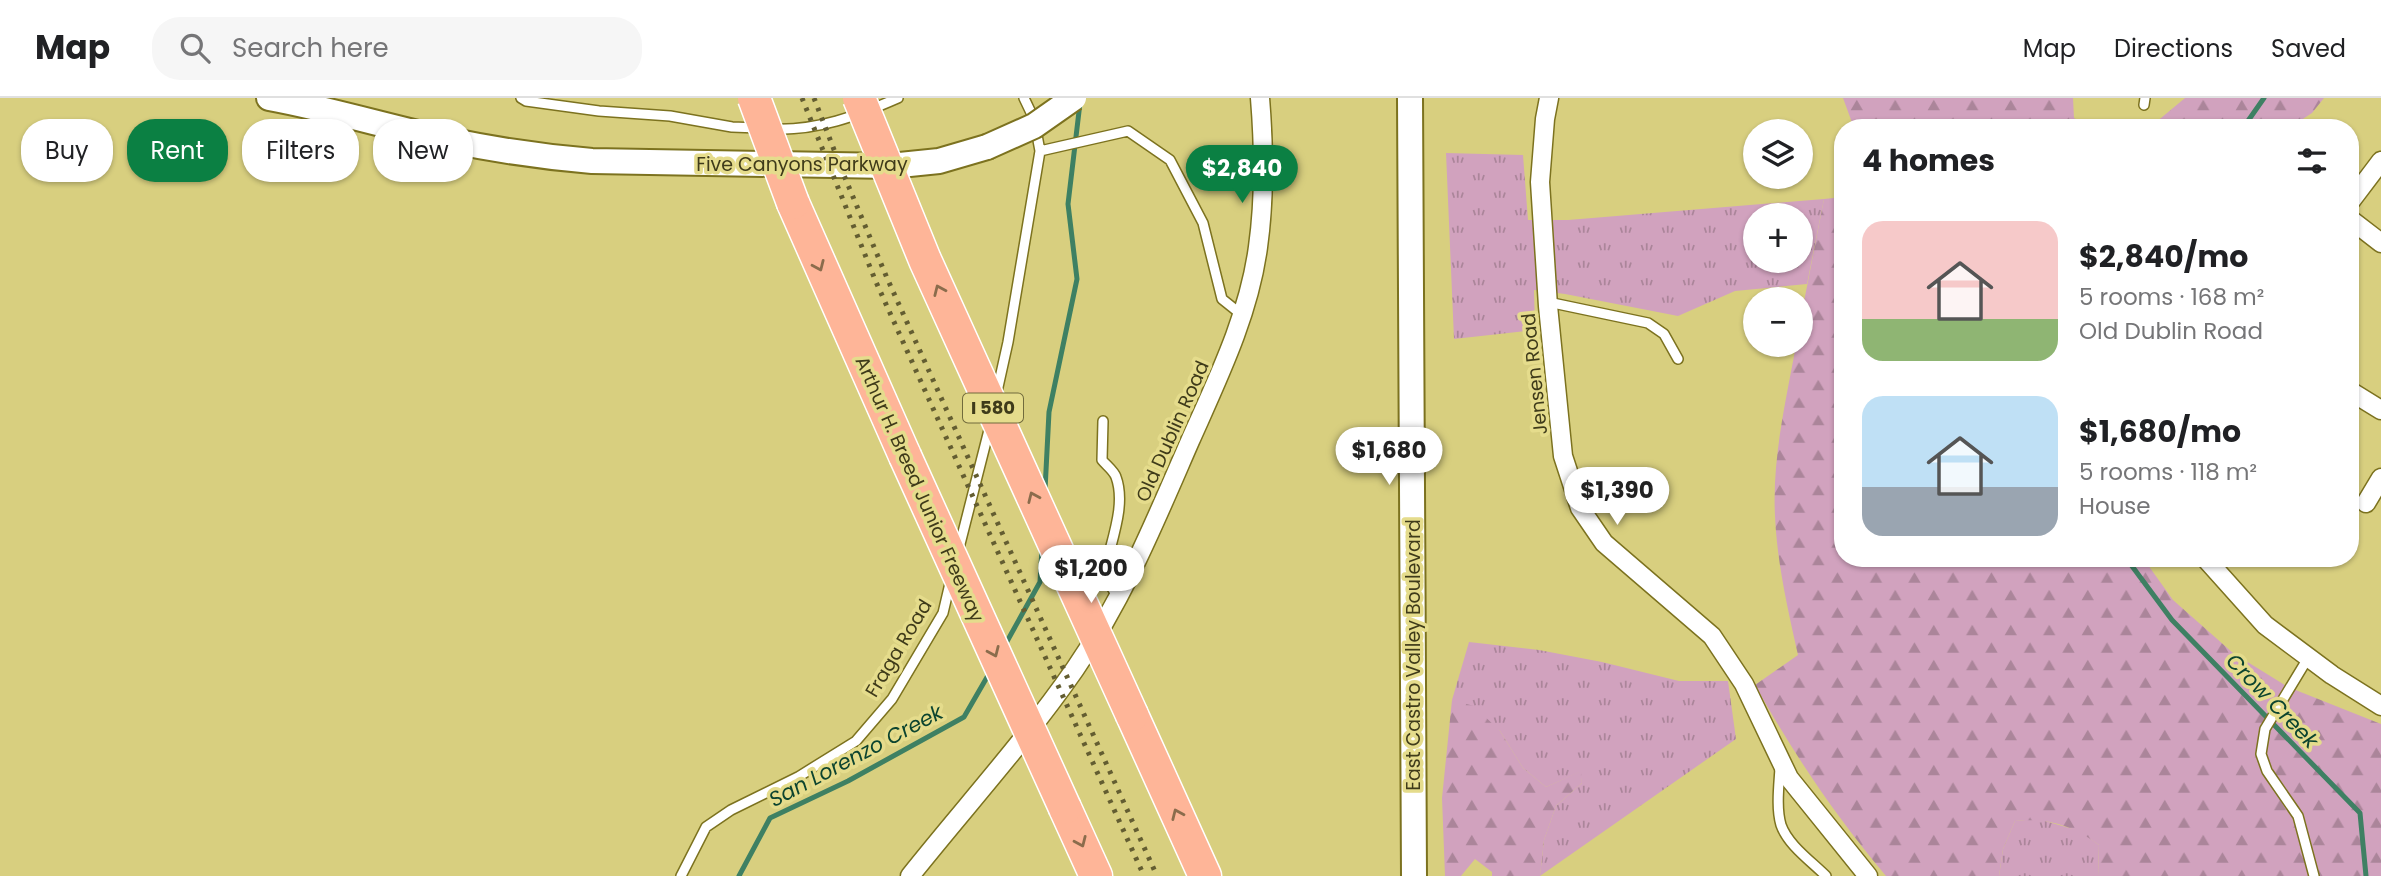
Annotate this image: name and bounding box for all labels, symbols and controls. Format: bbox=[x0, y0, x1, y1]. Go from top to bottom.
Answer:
search box bbox=[152, 17, 642, 80]
text: Map bbox=[35, 24, 110, 71]
icon: search bbox=[176, 29, 214, 67]
text: Search here bbox=[232, 30, 389, 66]
text: Map bbox=[2023, 32, 2076, 65]
text: Directions bbox=[2114, 32, 2233, 65]
text: Saved bbox=[2271, 32, 2346, 65]
chip: Buy bbox=[21, 119, 113, 182]
chip: Rent bbox=[127, 119, 228, 182]
chip: Filters bbox=[242, 119, 359, 182]
chip: New bbox=[373, 119, 473, 182]
map controls bbox=[1743, 119, 1813, 357]
button: layers bbox=[1743, 119, 1813, 189]
text: 4 homes bbox=[1862, 139, 1995, 182]
icon: filters bbox=[2293, 142, 2331, 180]
pin: $2,840 bbox=[1185, 146, 1299, 205]
street label: Five Canyons Parkway bbox=[696, 151, 908, 178]
text: $2,840 bbox=[1202, 152, 1282, 184]
button: + bbox=[1743, 203, 1813, 273]
text: $2,840/mo bbox=[2079, 235, 2248, 278]
icon: home bbox=[1918, 249, 2002, 333]
one-way arrow bbox=[811, 258, 825, 271]
text: 5 rooms · 168 m² bbox=[2079, 281, 2264, 313]
one-way arrow bbox=[933, 284, 947, 297]
button: − bbox=[1743, 287, 1813, 357]
street label: Jensen Road bbox=[1515, 312, 1554, 436]
text: Old Dublin Road bbox=[2079, 315, 2263, 347]
street label: Arthur H. Breed Junior Freeway bbox=[849, 352, 991, 627]
street label: Old Dublin Road bbox=[1129, 356, 1216, 506]
road number: I 580 bbox=[963, 394, 1023, 422]
text: $1,680/mo bbox=[2079, 410, 2241, 453]
icon: home bbox=[1918, 424, 2002, 508]
pin: $1,680 bbox=[1332, 428, 1446, 487]
text: $1,680 bbox=[1352, 434, 1426, 466]
text: 5 rooms · 118 m² bbox=[2079, 456, 2257, 488]
pin: $1,390 bbox=[1560, 468, 1674, 527]
text: $1,390 bbox=[1580, 474, 1654, 506]
text: House bbox=[2079, 490, 2151, 522]
one-way arrow bbox=[1027, 492, 1041, 504]
street label: East Castro Valley Boulevard bbox=[1400, 519, 1427, 791]
pin: $1,200 bbox=[1034, 546, 1148, 605]
text: $1,200 bbox=[1054, 552, 1128, 584]
street label: Fraga Road bbox=[859, 594, 938, 702]
one-way arrow bbox=[986, 645, 1000, 657]
water label: Crow Creek bbox=[2220, 647, 2326, 755]
water label: San Lorenzo Creek bbox=[764, 697, 949, 814]
one-way arrow bbox=[1171, 809, 1185, 821]
one-way arrow bbox=[1073, 835, 1087, 847]

